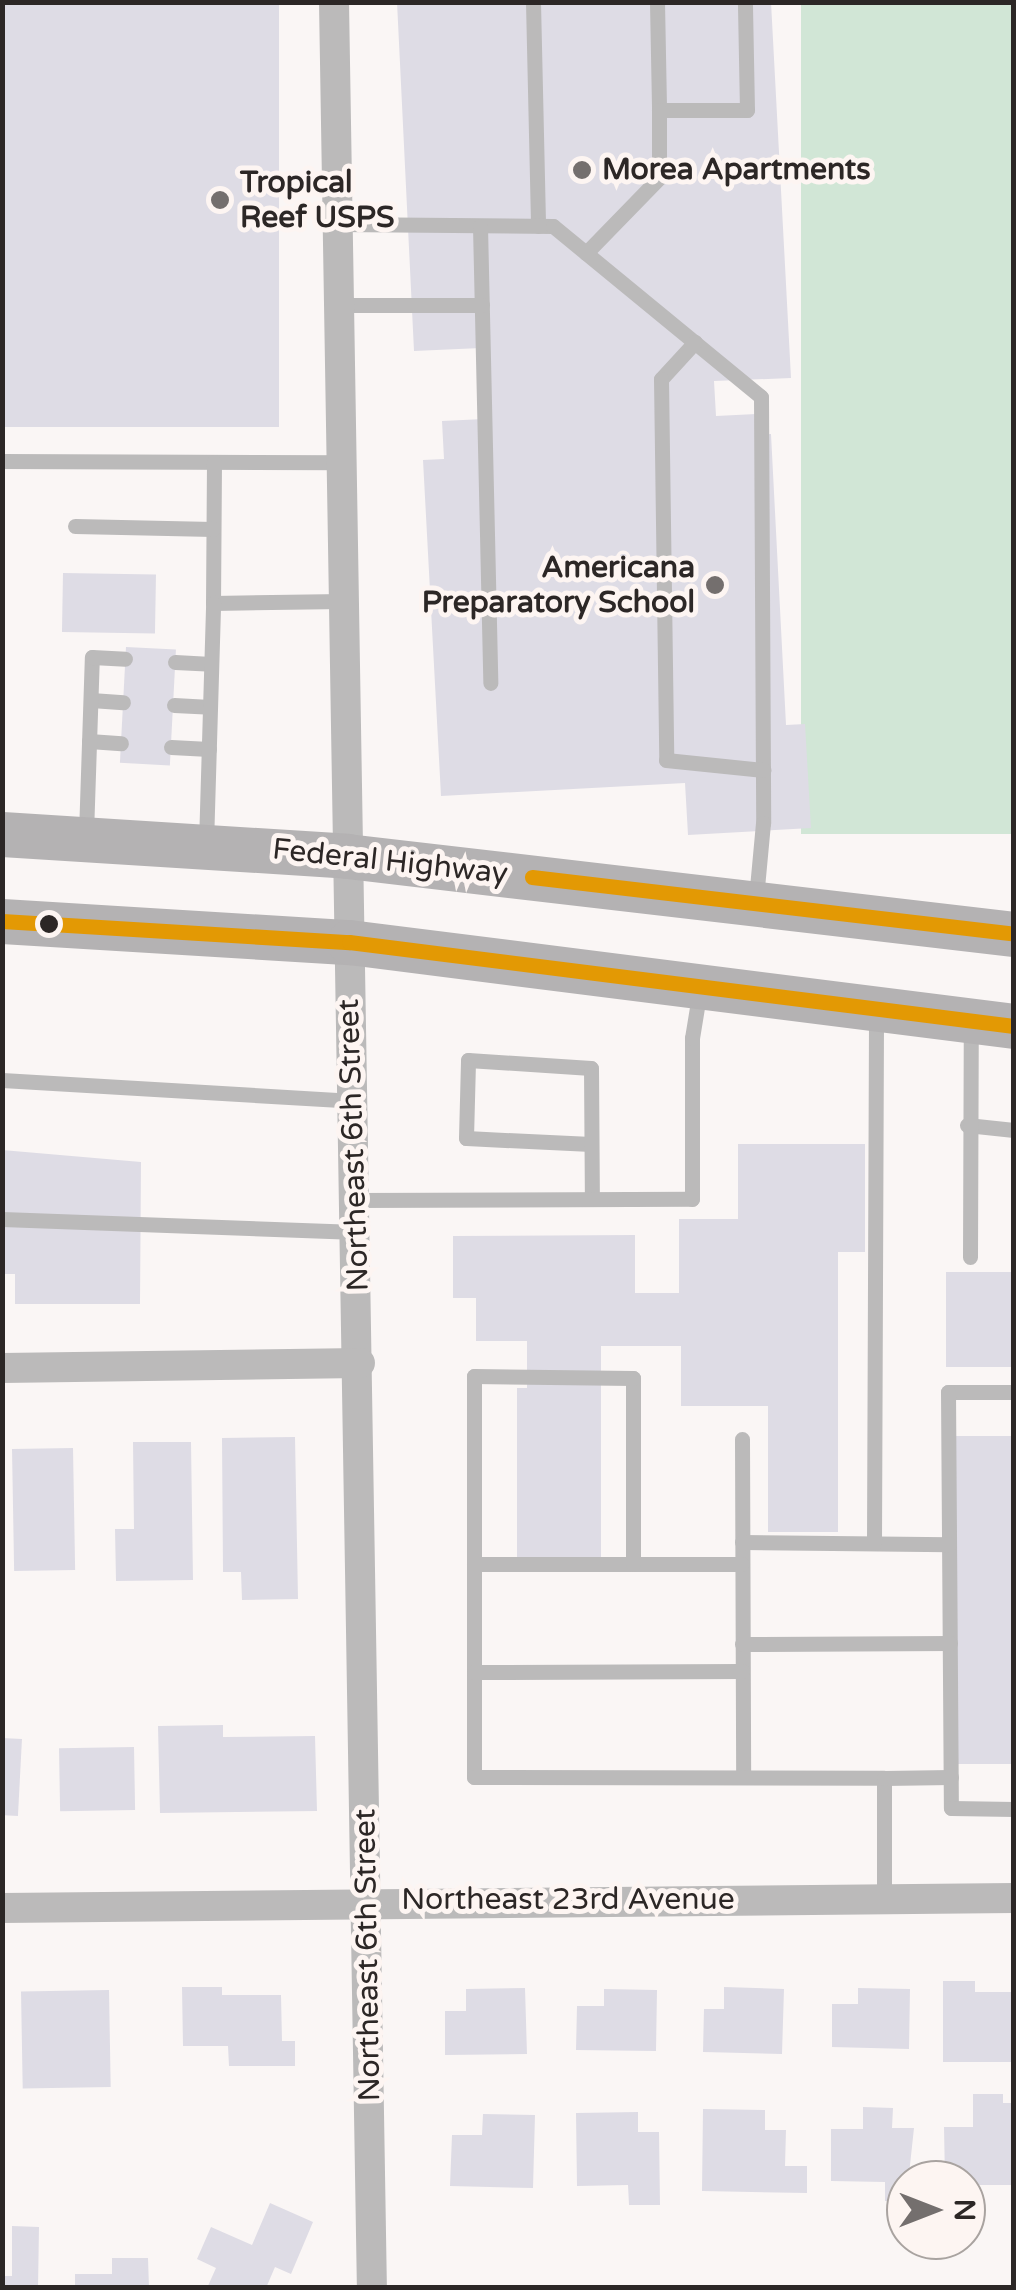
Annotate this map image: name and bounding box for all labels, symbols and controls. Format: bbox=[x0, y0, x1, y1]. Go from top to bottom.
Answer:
place label: Morea Apartments bbox=[602, 152, 871, 188]
marker: Morea Apartments bbox=[571, 159, 593, 181]
place label: Tropical Reef USPS bbox=[240, 165, 394, 236]
marker: Tropical Reef USPS bbox=[209, 189, 231, 211]
place label: Americana Preparatory School bbox=[422, 550, 695, 620]
marker: Americana Preparatory School bbox=[704, 574, 726, 596]
street label: Federal Highway bbox=[270, 832, 510, 892]
unlabelled marker bbox=[39, 914, 59, 934]
street label: Northeast 6th Street bbox=[331, 998, 377, 1292]
street label: Northeast 6th Street bbox=[347, 1808, 389, 2102]
street label: Northeast 23rd Avenue bbox=[401, 1882, 735, 1918]
north arrow bbox=[886, 2160, 986, 2260]
text: N bbox=[947, 2199, 981, 2221]

